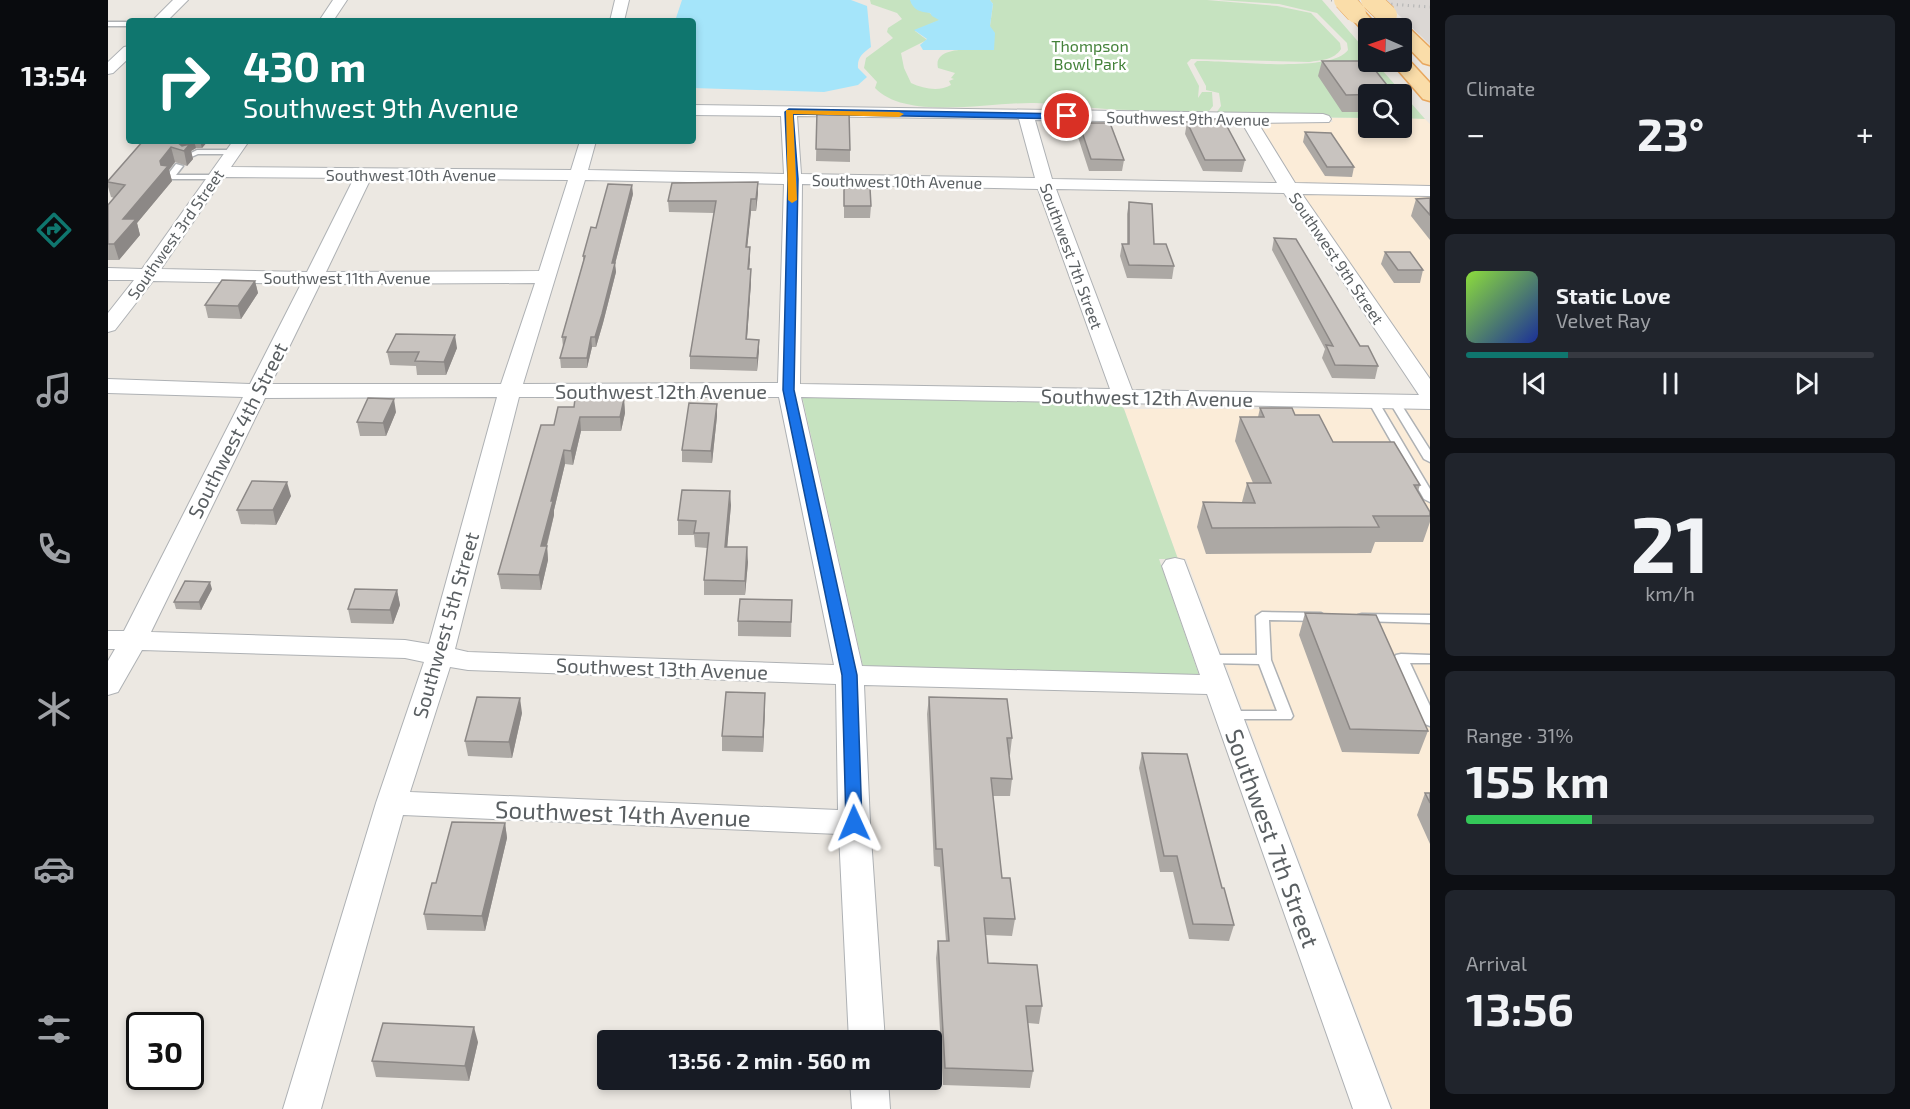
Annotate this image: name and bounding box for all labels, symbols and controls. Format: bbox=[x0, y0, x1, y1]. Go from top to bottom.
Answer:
north arrow bbox=[1358, 18, 1412, 72]
map controls bbox=[1358, 18, 1412, 138]
park label: Thompson Bowl Park bbox=[1051, 36, 1129, 73]
text: 430 m bbox=[243, 40, 366, 90]
icon: right bbox=[144, 42, 222, 120]
text: 13:54 bbox=[21, 59, 87, 91]
text: Climate bbox=[1466, 76, 1535, 100]
button: search bbox=[1358, 84, 1412, 138]
pin bbox=[1041, 90, 1092, 141]
text: Southwest 9th Avenue bbox=[243, 91, 519, 123]
icon: arrive bbox=[1050, 99, 1083, 132]
text: 23° bbox=[1637, 106, 1704, 160]
street label: Southwest 9th Avenue bbox=[1106, 107, 1270, 129]
text: − bbox=[1466, 113, 1485, 153]
text: + bbox=[1856, 113, 1874, 153]
street label: Southwest 3rd Street bbox=[123, 165, 227, 303]
street label: Southwest 10th Avenue bbox=[326, 165, 496, 184]
street label: Southwest 10th Avenue bbox=[812, 170, 982, 192]
street label: Southwest 7th Street bbox=[1037, 181, 1107, 331]
street label: Southwest 9th Street bbox=[1286, 189, 1388, 327]
icon: directions bbox=[33, 209, 75, 251]
street label: Southwest 11th Avenue bbox=[263, 268, 431, 287]
text: Static Love bbox=[1556, 282, 1671, 308]
text: Velvet Ray bbox=[1556, 308, 1651, 332]
street label: Southwest 4th Street bbox=[182, 338, 292, 522]
icon: previous bbox=[1518, 367, 1551, 400]
icon: pause bbox=[1654, 367, 1687, 400]
icon: next bbox=[1790, 367, 1823, 400]
icon: music bbox=[33, 369, 75, 411]
street label: Southwest 12th Avenue bbox=[555, 379, 767, 403]
street label: Southwest 12th Avenue bbox=[1041, 383, 1253, 411]
text: 21 bbox=[1630, 495, 1710, 589]
icon: phone bbox=[33, 528, 75, 570]
street label: Southwest 5th Street bbox=[407, 529, 483, 721]
text: km/h bbox=[1645, 581, 1695, 605]
street label: Southwest 13th Avenue bbox=[556, 652, 768, 684]
icon: climate bbox=[33, 688, 75, 730]
text: Range · 31% bbox=[1466, 723, 1573, 747]
street label: Southwest 7th Street bbox=[1220, 725, 1326, 951]
text: 155 km bbox=[1466, 753, 1610, 807]
position arrow bbox=[822, 791, 886, 855]
street label: Southwest 14th Avenue bbox=[495, 794, 751, 832]
icon: car bbox=[33, 848, 75, 890]
text: Arrival bbox=[1466, 951, 1527, 975]
text: 13:56 bbox=[1466, 981, 1574, 1035]
icon: filters bbox=[33, 1008, 75, 1050]
speed limit sign: 30 bbox=[126, 1012, 204, 1090]
text: 13:56 · 2 min · 560 m bbox=[668, 1047, 871, 1073]

